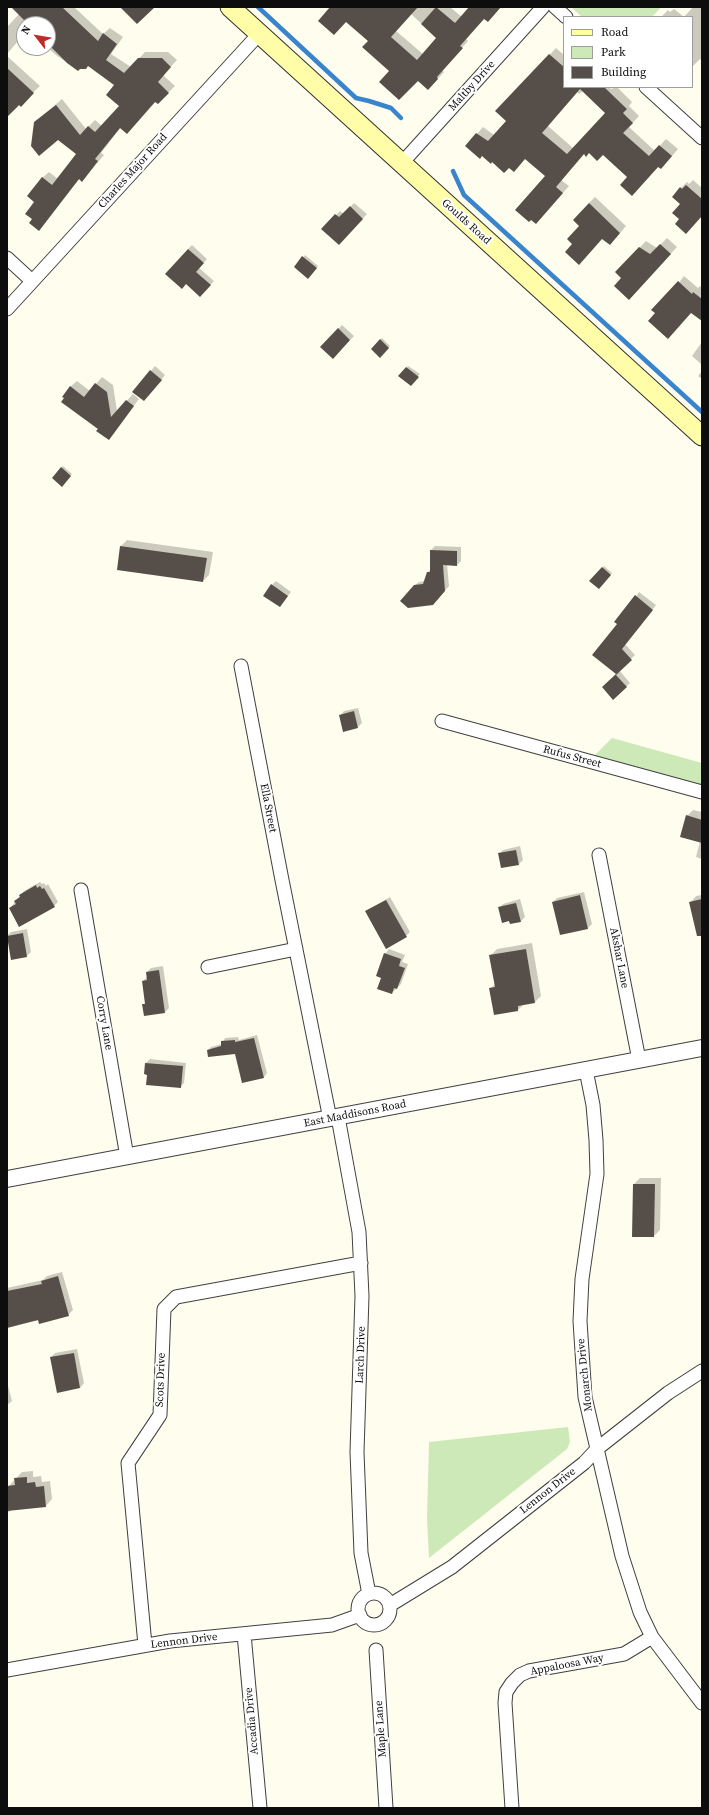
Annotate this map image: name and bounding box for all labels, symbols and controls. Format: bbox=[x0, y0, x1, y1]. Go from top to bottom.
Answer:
north arrow bbox=[16, 16, 56, 56]
legend bbox=[563, 16, 693, 88]
text: N bbox=[18, 23, 35, 37]
text: Road bbox=[601, 24, 628, 40]
text: Park bbox=[601, 44, 626, 60]
street label: Maltby Drive bbox=[446, 58, 498, 114]
text: Building bbox=[601, 64, 646, 80]
street label: Charles Major Road bbox=[96, 131, 170, 211]
street label: Goulds Road bbox=[439, 196, 493, 248]
street label: Rufus Street bbox=[542, 743, 602, 771]
street label: Ella Street bbox=[257, 782, 279, 834]
street label: Akshar Lane bbox=[607, 926, 631, 990]
street label: Corry Lane bbox=[93, 995, 115, 1051]
street label: East Maddisons Road bbox=[303, 1098, 407, 1130]
street label: Larch Drive bbox=[353, 1326, 369, 1384]
street label: Monarch Drive bbox=[575, 1338, 595, 1412]
street label: Scots Drive bbox=[153, 1353, 169, 1407]
street label: Lennon Drive bbox=[517, 1465, 579, 1517]
street label: Lennon Drive bbox=[150, 1630, 218, 1652]
street label: Appaloosa Way bbox=[529, 1651, 605, 1679]
street label: Accadia Drive bbox=[242, 1687, 262, 1755]
street label: Maple Lane bbox=[372, 1700, 390, 1758]

